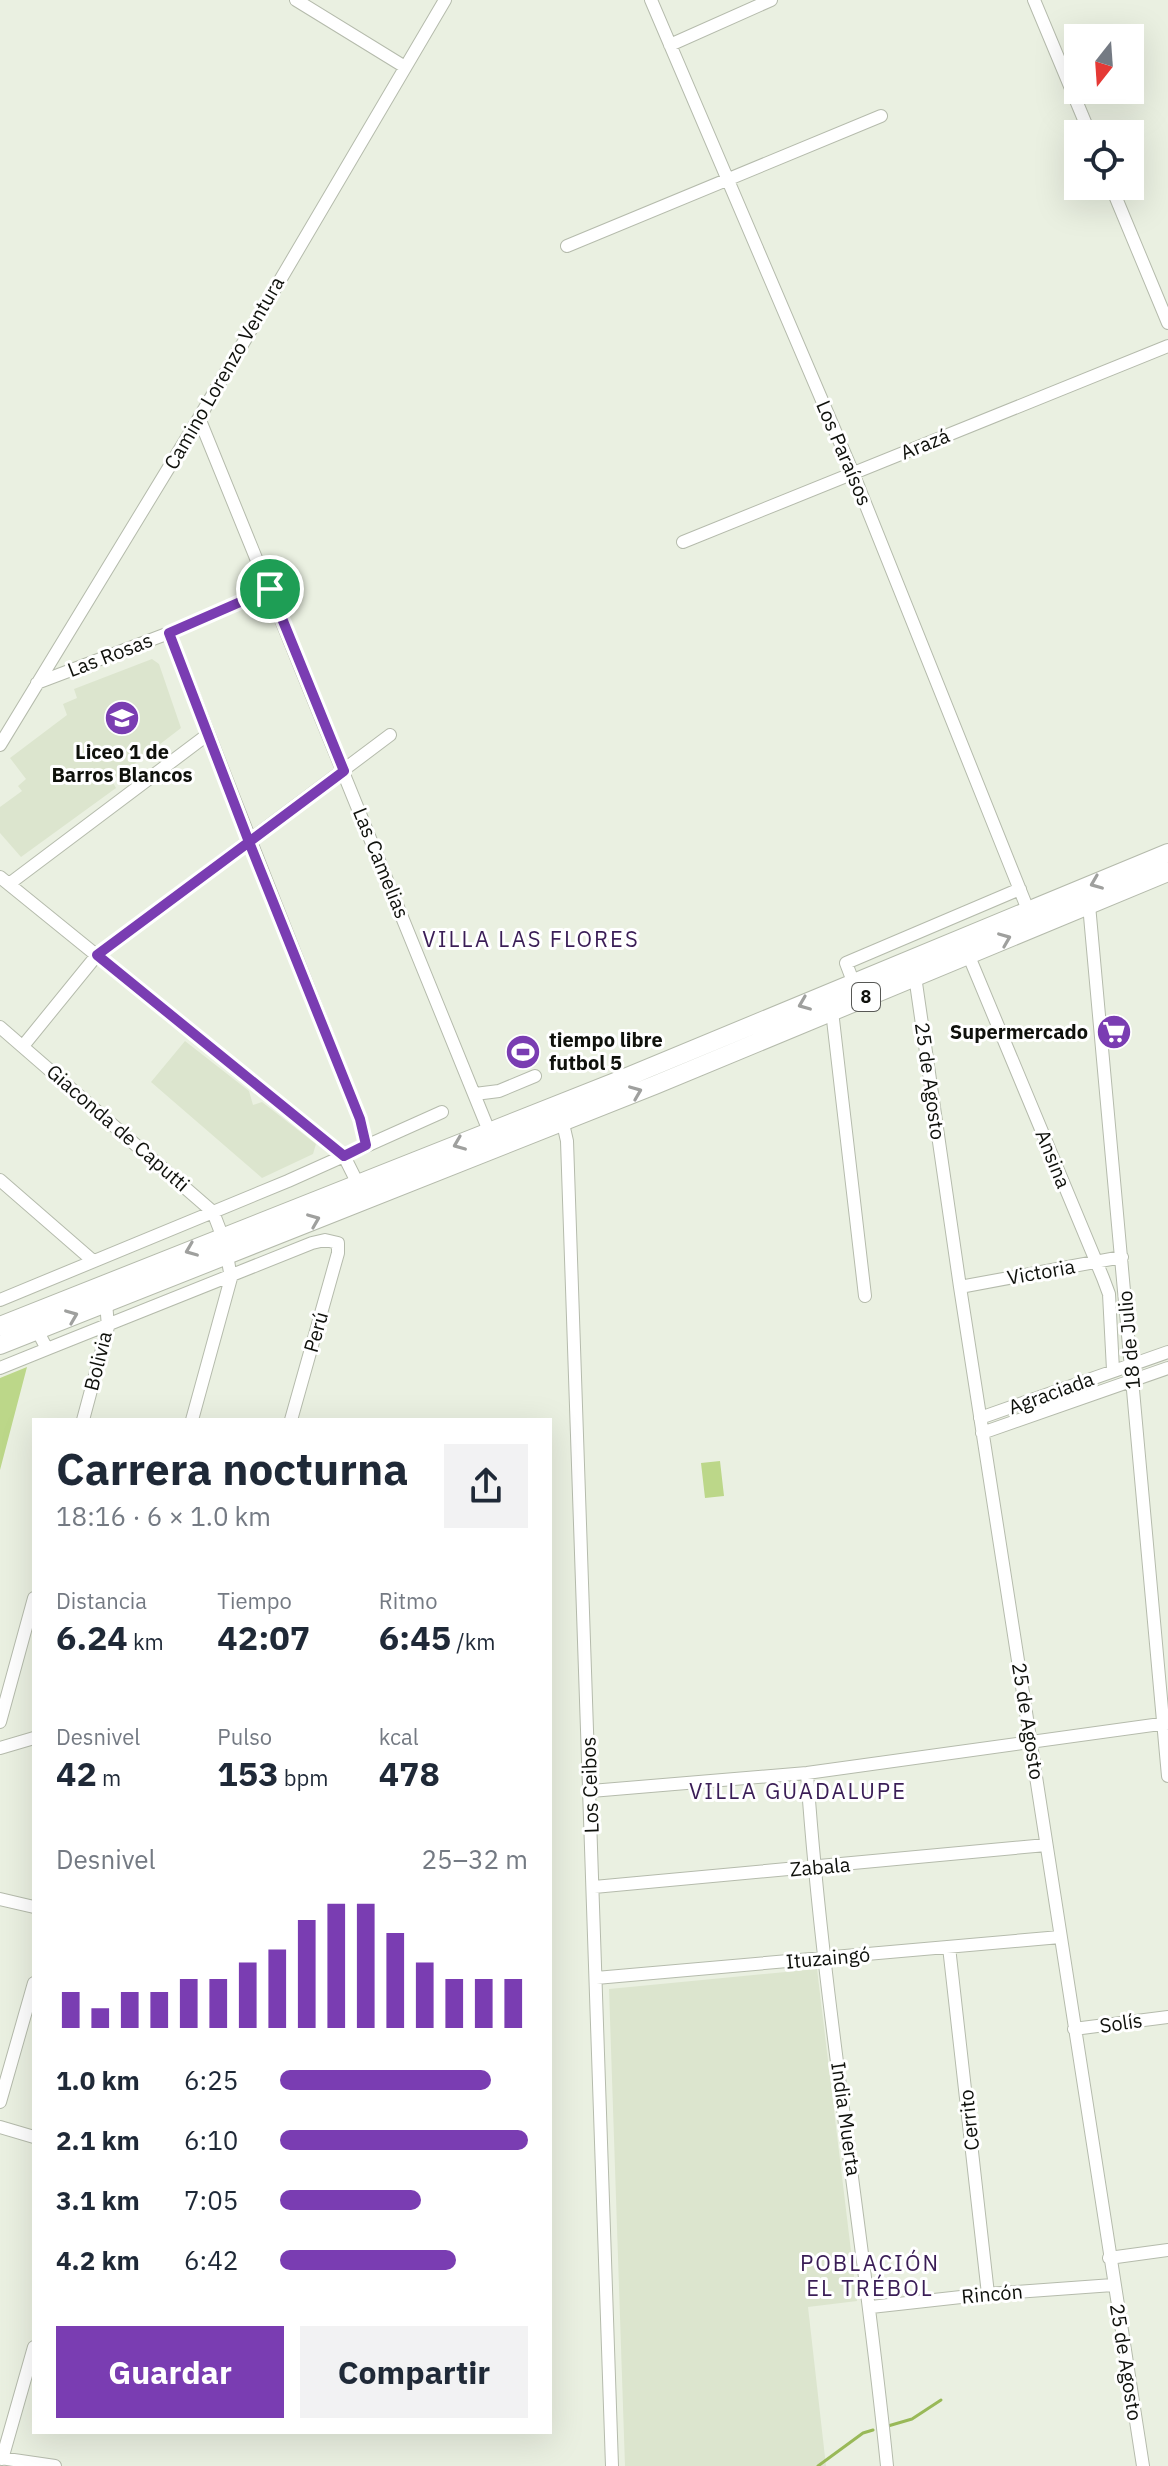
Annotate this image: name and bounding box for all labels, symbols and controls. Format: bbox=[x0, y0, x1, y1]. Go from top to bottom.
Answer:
north arrow bbox=[1064, 24, 1144, 104]
map controls bbox=[1064, 24, 1144, 200]
button: locate bbox=[1064, 120, 1144, 200]
street label: Camino Lorenzo Ventura bbox=[157, 271, 290, 474]
street label: Los Paraísos bbox=[810, 396, 879, 509]
street label: Arazá bbox=[896, 421, 954, 466]
pin bbox=[236, 555, 304, 623]
icon: arrive bbox=[248, 567, 292, 611]
street label: Las Rosas bbox=[63, 626, 156, 683]
school or university icon: Liceo 1 de Barros Blancos bbox=[103, 699, 141, 737]
place label: Liceo 1 de Barros Blancos bbox=[51, 738, 193, 788]
street label: Las Camelias bbox=[347, 803, 416, 922]
one-way arrow bbox=[1090, 873, 1104, 890]
district label: VILLA LAS FLORES bbox=[422, 924, 640, 953]
one-way arrow bbox=[998, 932, 1012, 949]
road number: 8 bbox=[852, 983, 880, 1011]
one-way arrow bbox=[798, 995, 812, 1011]
supermarket icon: Supermercado bbox=[1095, 1013, 1133, 1051]
place label: Supermercado bbox=[950, 1018, 1088, 1045]
street label: 25 de Agosto bbox=[909, 1021, 952, 1141]
place label: tiempo libre futbol 5 bbox=[549, 1026, 663, 1076]
sports icon: tiempo libre futbol 5 bbox=[504, 1033, 542, 1071]
street label: Giaconda de Caputti bbox=[41, 1058, 196, 1197]
one-way arrow bbox=[628, 1085, 642, 1102]
street label: Ansina bbox=[1030, 1125, 1078, 1192]
one-way arrow bbox=[452, 1134, 466, 1151]
one-way arrow bbox=[306, 1213, 320, 1230]
one-way arrow bbox=[185, 1241, 199, 1257]
street label: Victoria bbox=[1005, 1252, 1077, 1291]
street label: 18 de Julio bbox=[1111, 1289, 1146, 1391]
street label: Perú bbox=[297, 1308, 334, 1355]
one-way arrow bbox=[64, 1309, 78, 1326]
street label: Bolivia bbox=[77, 1328, 118, 1393]
street label: Agraciada bbox=[1004, 1364, 1098, 1420]
text: Carrera nocturna bbox=[56, 1440, 408, 1497]
button: share bbox=[444, 1444, 528, 1528]
text: 18:16 · 6 × 1.0 km bbox=[56, 1499, 271, 1533]
text: Distancia bbox=[56, 1586, 147, 1615]
text: Tiempo bbox=[217, 1586, 292, 1615]
text: Ritmo bbox=[379, 1586, 438, 1615]
text: 6.24 bbox=[56, 1615, 128, 1659]
text: 42:07 bbox=[217, 1615, 310, 1659]
text: 6:45 bbox=[379, 1615, 451, 1659]
text: km bbox=[128, 1627, 164, 1656]
text: /km bbox=[451, 1627, 496, 1656]
street label: 25 de Agosto bbox=[1006, 1660, 1051, 1781]
text: Desnivel bbox=[56, 1722, 140, 1751]
text: Pulso bbox=[217, 1722, 272, 1751]
text: kcal bbox=[379, 1722, 419, 1751]
street label: Los Ceibos bbox=[574, 1736, 605, 1834]
text: 42 bbox=[56, 1751, 97, 1795]
text: 153 bbox=[217, 1751, 279, 1795]
text: 478 bbox=[379, 1751, 440, 1795]
text: m bbox=[97, 1763, 121, 1792]
text: bpm bbox=[279, 1763, 328, 1792]
district label: VILLA GUADALUPE bbox=[689, 1776, 907, 1805]
text: Desnivel bbox=[56, 1842, 156, 1876]
text: 25–32 m bbox=[421, 1842, 528, 1876]
street label: Zabala bbox=[789, 1850, 852, 1883]
street label: Ituzaingó bbox=[785, 1940, 871, 1975]
street label: Solís bbox=[1098, 2006, 1144, 2039]
street label: India Muerta bbox=[825, 2060, 868, 2178]
text: 1.0 km bbox=[56, 2063, 140, 2097]
text: 6:25 bbox=[184, 2063, 238, 2097]
street label: Cerrito bbox=[952, 2088, 985, 2152]
text: 2.1 km bbox=[56, 2123, 140, 2157]
text: 6:10 bbox=[184, 2123, 238, 2157]
text: 3.1 km bbox=[56, 2183, 140, 2217]
text: 7:05 bbox=[184, 2183, 238, 2217]
text: 4.2 km bbox=[56, 2243, 140, 2277]
text: 6:42 bbox=[184, 2243, 238, 2277]
district label: POBLACIÓN EL TRÉBOL bbox=[800, 2248, 940, 2302]
street label: Rincón bbox=[960, 2277, 1024, 2310]
street label: 25 de Agosto bbox=[1104, 2301, 1149, 2422]
button: Guardar bbox=[56, 2326, 284, 2418]
button: Compartir bbox=[300, 2326, 528, 2418]

